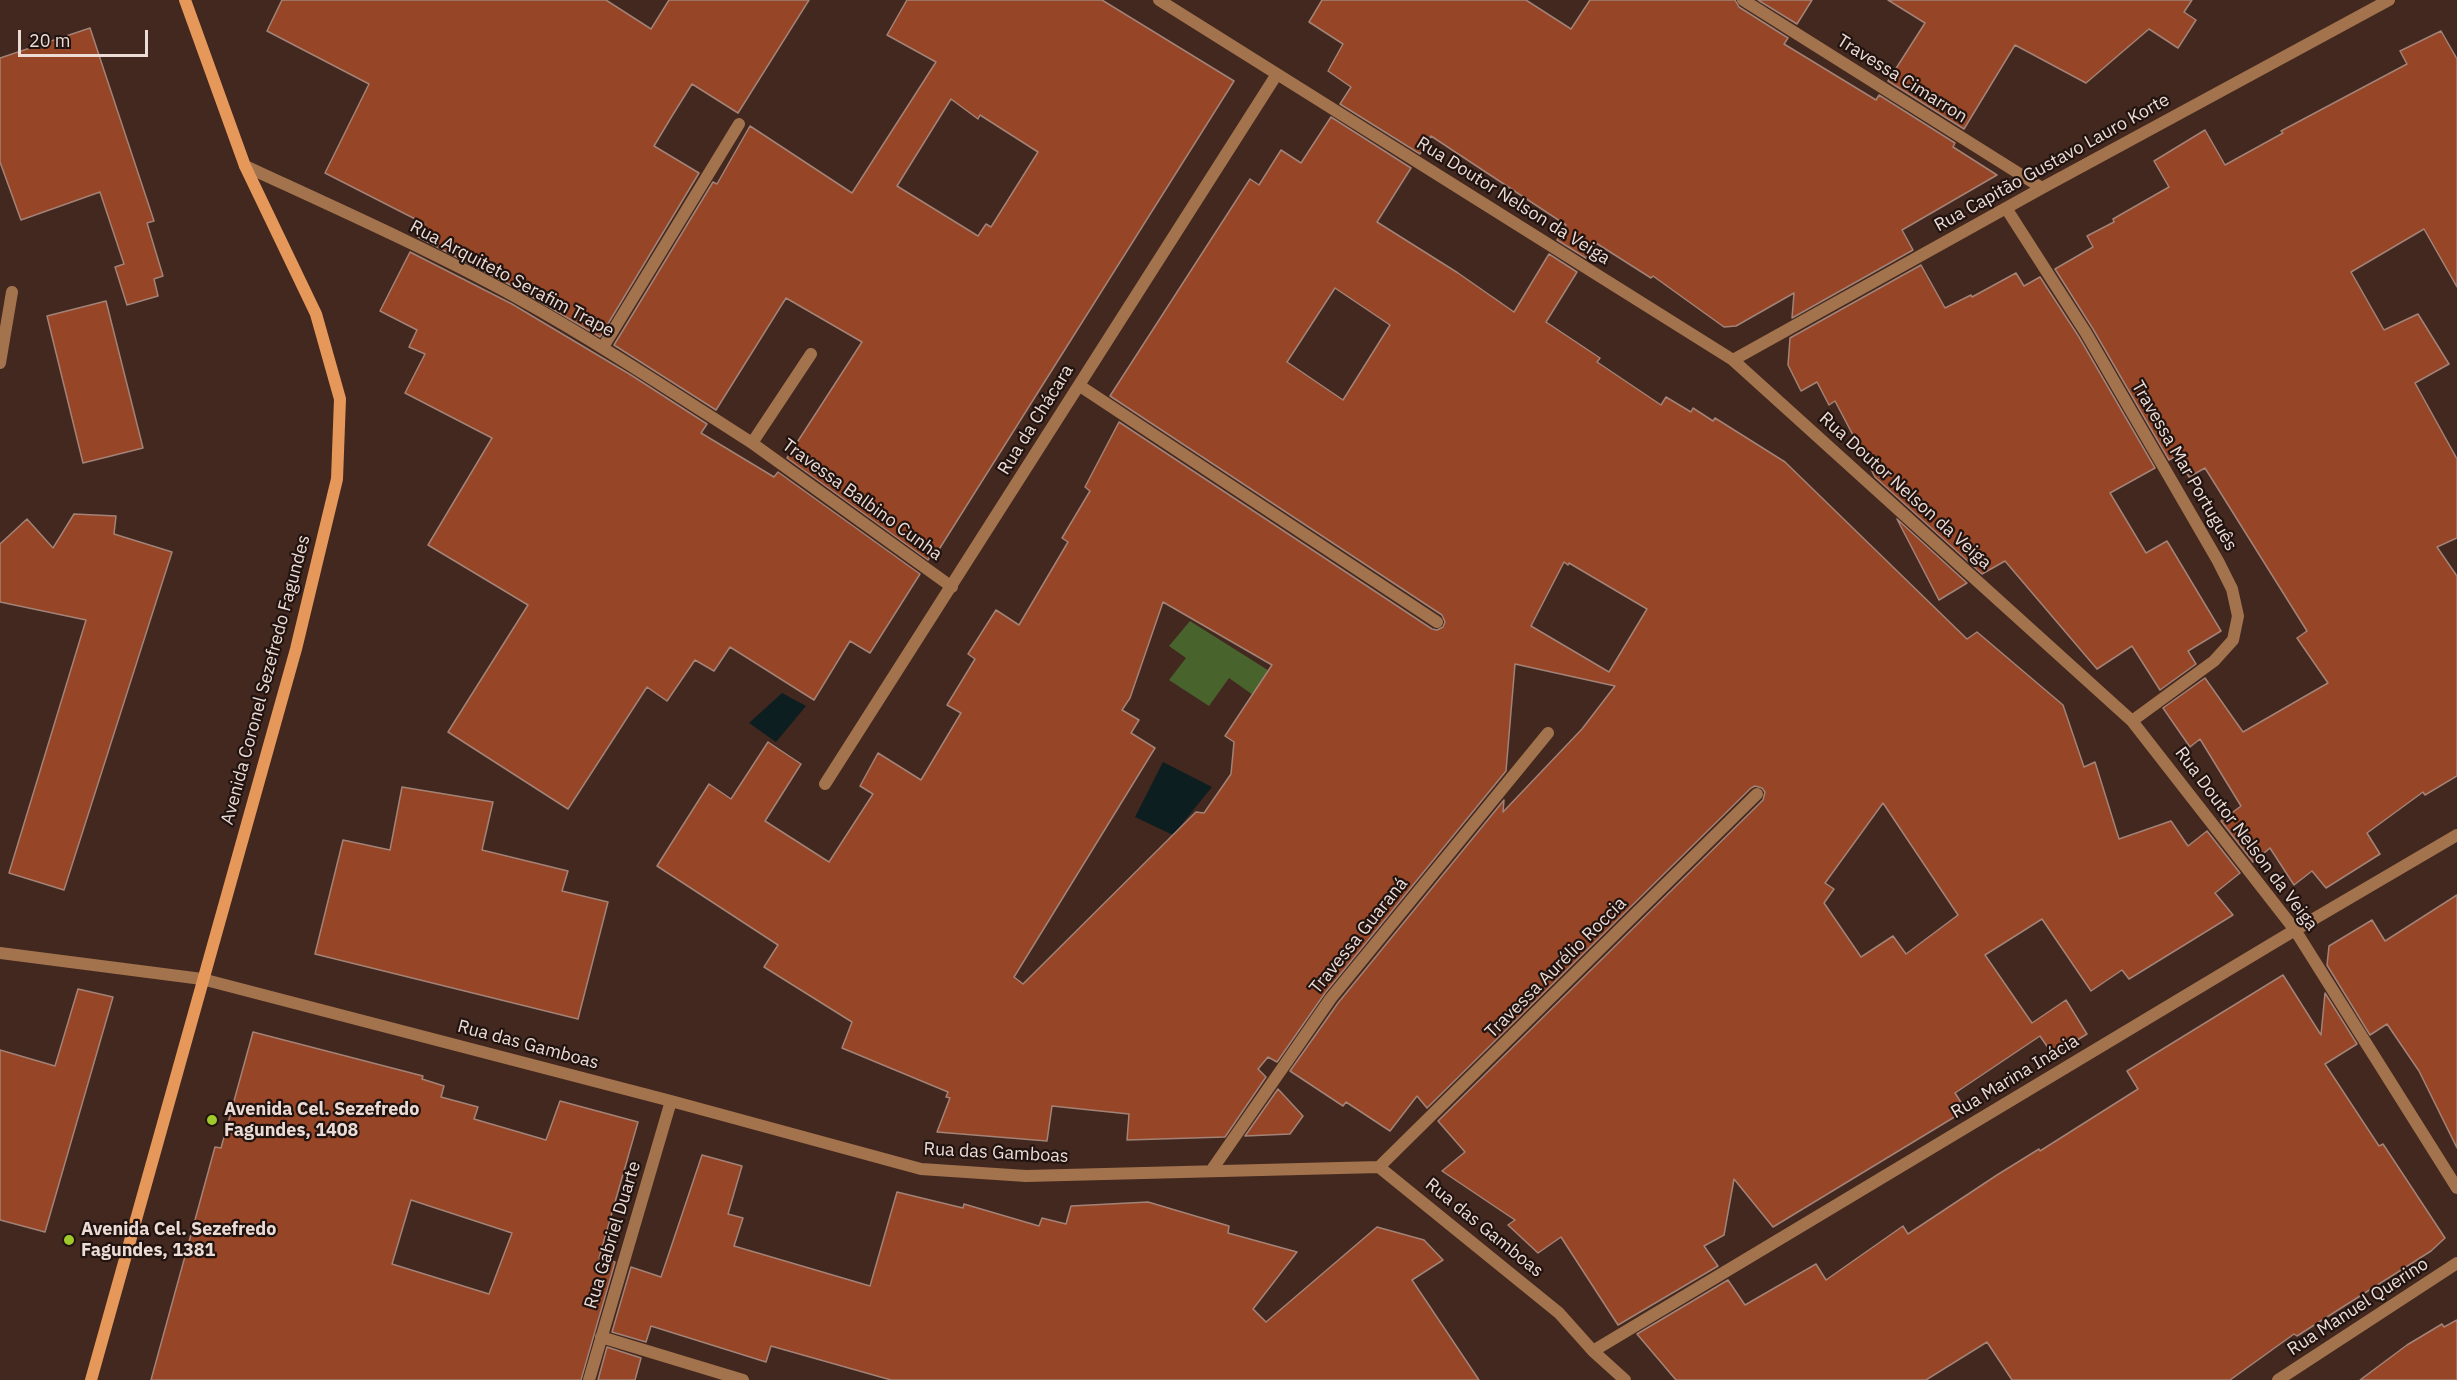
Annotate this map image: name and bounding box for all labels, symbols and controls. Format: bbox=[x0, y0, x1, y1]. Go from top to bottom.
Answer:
scale bar bbox=[21, 18, 152, 56]
text: 20 m bbox=[29, 29, 71, 52]
street label: Travessa Cimarron bbox=[1833, 30, 1971, 128]
street label: Rua Capitão Gustavo Lauro Korte bbox=[1931, 89, 2173, 237]
street label: Rua Doutor Nelson da Veiga bbox=[1412, 132, 1614, 270]
street label: Rua Arquiteto Serafim Trape bbox=[406, 216, 618, 342]
street label: Rua da Chácara bbox=[994, 361, 1078, 479]
street label: Travessa Mar Português bbox=[2126, 377, 2242, 555]
street label: Rua Doutor Nelson da Veiga bbox=[1814, 408, 1996, 574]
street label: Travessa Balbino Cunha bbox=[778, 435, 946, 565]
street label: Avenida Coronel Sezefredo Fagundes bbox=[217, 533, 315, 827]
street label: Rua Doutor Nelson da Veiga bbox=[2170, 743, 2322, 935]
street label: Travessa Guaraná bbox=[1305, 873, 1413, 999]
street label: Travessa Aurélio Roccia bbox=[1481, 893, 1631, 1043]
street label: Rua das Gamboas bbox=[455, 1016, 601, 1074]
street label: Rua Marina Inácia bbox=[1947, 1030, 2083, 1124]
place label: Avenida Cel. Sezefredo Fagundes, 1408 bbox=[224, 1099, 419, 1142]
marker: Avenida Cel. Sezefredo Fagundes, 1408 bbox=[205, 1113, 219, 1127]
street label: Rua das Gamboas bbox=[923, 1138, 1069, 1168]
street label: Rua Gabriel Duarte bbox=[580, 1159, 646, 1311]
street label: Rua das Gamboas bbox=[1421, 1174, 1547, 1282]
place label: Avenida Cel. Sezefredo Fagundes, 1381 bbox=[81, 1219, 276, 1262]
marker: Avenida Cel. Sezefredo Fagundes, 1381 bbox=[62, 1233, 76, 1247]
street label: Rua Manuel Querino bbox=[2284, 1253, 2432, 1361]

